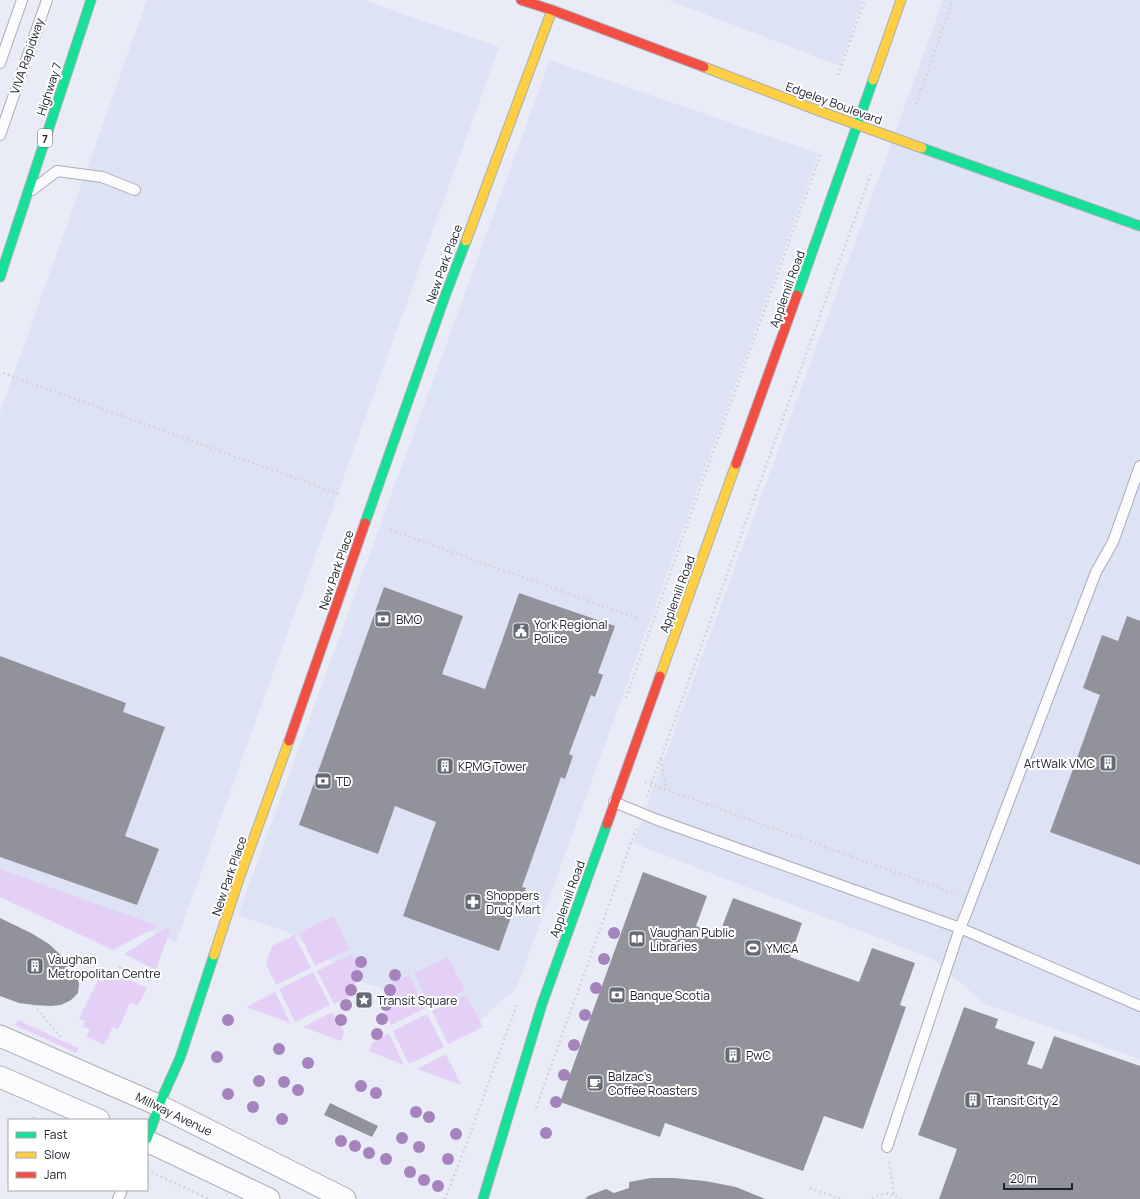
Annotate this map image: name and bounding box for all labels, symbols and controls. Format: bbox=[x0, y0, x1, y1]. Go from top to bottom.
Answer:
street label: VIVA Rapidway bbox=[6, 15, 48, 96]
street label: Highway 7 bbox=[32, 60, 66, 118]
street label: Edgeley Boulevard bbox=[783, 78, 885, 128]
road number: 7 bbox=[38, 129, 52, 147]
street label: New Park Place bbox=[422, 222, 466, 306]
street label: Applemill Road bbox=[765, 248, 809, 330]
street label: New Park Place bbox=[314, 528, 358, 612]
street label: Applemill Road bbox=[655, 553, 699, 635]
bank icon: BMO bbox=[373, 609, 393, 629]
place label: BMO bbox=[396, 611, 422, 628]
place label: York Regional Police bbox=[534, 616, 608, 647]
public building icon: York Regional Police bbox=[511, 621, 531, 641]
building icon: ArtWalk VMC bbox=[1098, 753, 1118, 773]
place label: ArtWalk VMC bbox=[1024, 755, 1095, 772]
building icon: KPMG Tower bbox=[435, 756, 455, 776]
place label: KPMG Tower bbox=[458, 758, 527, 775]
bank icon: TD bbox=[313, 771, 333, 791]
place label: TD bbox=[336, 773, 351, 790]
street label: New Park Place bbox=[207, 834, 251, 918]
street label: Applemill Road bbox=[545, 858, 589, 940]
place label: Shoppers Drug Mart bbox=[486, 887, 541, 918]
pharmacy icon: Shoppers Drug Mart bbox=[463, 892, 483, 912]
place label: Vaughan Public Libraries bbox=[650, 924, 735, 955]
library icon: Vaughan Public Libraries bbox=[627, 929, 647, 949]
sports icon: YMCA bbox=[743, 938, 763, 958]
place label: YMCA bbox=[766, 940, 799, 957]
place label: Vaughan Metropolitan Centre bbox=[48, 951, 161, 982]
building icon: Vaughan Metropolitan Centre bbox=[25, 956, 45, 976]
bank icon: Banque Scotia bbox=[607, 985, 627, 1005]
place label: Banque Scotia bbox=[630, 987, 710, 1004]
place icon: Transit Square bbox=[354, 990, 374, 1010]
place label: Transit Square bbox=[377, 992, 457, 1009]
building icon: PwC bbox=[723, 1045, 743, 1065]
place label: PwC bbox=[746, 1047, 771, 1064]
place label: Balzac’s Coffee Roasters bbox=[608, 1068, 697, 1099]
cafe icon: Balzac’s Coffee Roasters bbox=[585, 1073, 605, 1093]
street label: Millway Avenue bbox=[133, 1088, 215, 1140]
building icon: Transit City 2 bbox=[963, 1090, 983, 1110]
place label: Transit City 2 bbox=[986, 1092, 1058, 1109]
legend bbox=[8, 1119, 148, 1191]
text: Fast bbox=[44, 1126, 68, 1143]
text: Slow bbox=[44, 1146, 70, 1163]
scale bar bbox=[1004, 1165, 1072, 1191]
text: Jam bbox=[44, 1166, 66, 1183]
text: 20 m bbox=[1010, 1170, 1037, 1187]

